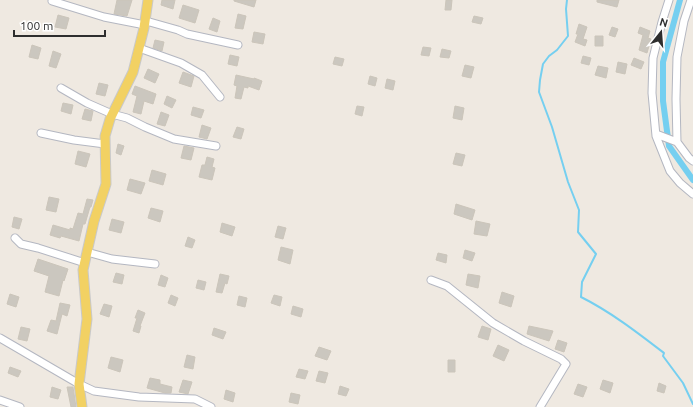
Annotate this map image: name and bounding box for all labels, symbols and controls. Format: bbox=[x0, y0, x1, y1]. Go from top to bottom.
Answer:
scale bar bbox=[14, 12, 105, 38]
north arrow bbox=[641, 12, 681, 52]
text: N bbox=[658, 15, 670, 29]
text: 100 m bbox=[20, 19, 53, 32]

